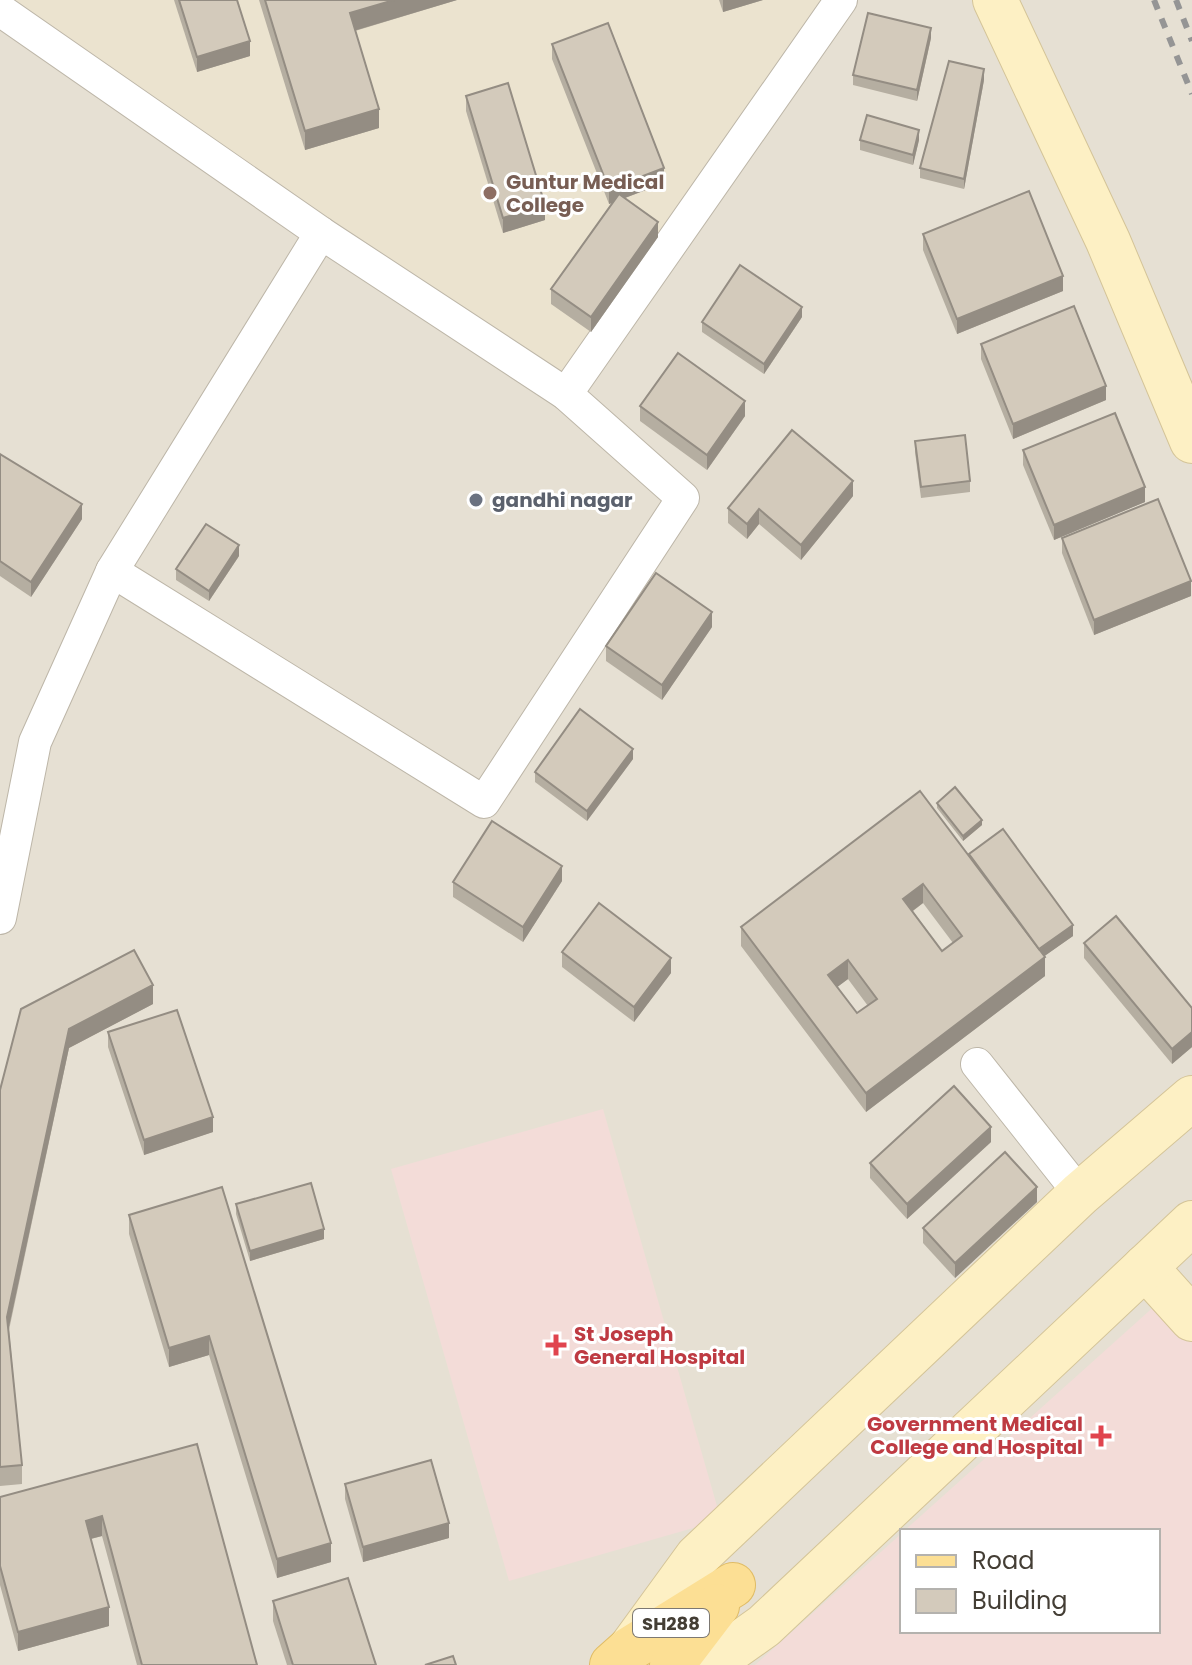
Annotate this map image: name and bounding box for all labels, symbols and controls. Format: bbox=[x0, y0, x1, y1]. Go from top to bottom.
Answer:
place label: Guntur Medical College bbox=[506, 168, 664, 219]
marker: Guntur Medical College bbox=[481, 184, 499, 202]
place label: gandhi nagar bbox=[492, 486, 633, 514]
marker: gandhi nagar bbox=[467, 491, 485, 509]
place label: St Joseph General Hospital bbox=[574, 1320, 745, 1371]
marker: St Joseph General Hospital bbox=[545, 1334, 567, 1356]
place label: Government Medical College and Hospital bbox=[867, 1410, 1083, 1461]
marker: Government Medical College and Hospital bbox=[1090, 1425, 1112, 1447]
legend bbox=[900, 1529, 1160, 1633]
text: Road bbox=[972, 1544, 1034, 1577]
text: Building bbox=[972, 1584, 1068, 1617]
road number: SH288 bbox=[633, 1609, 709, 1637]

